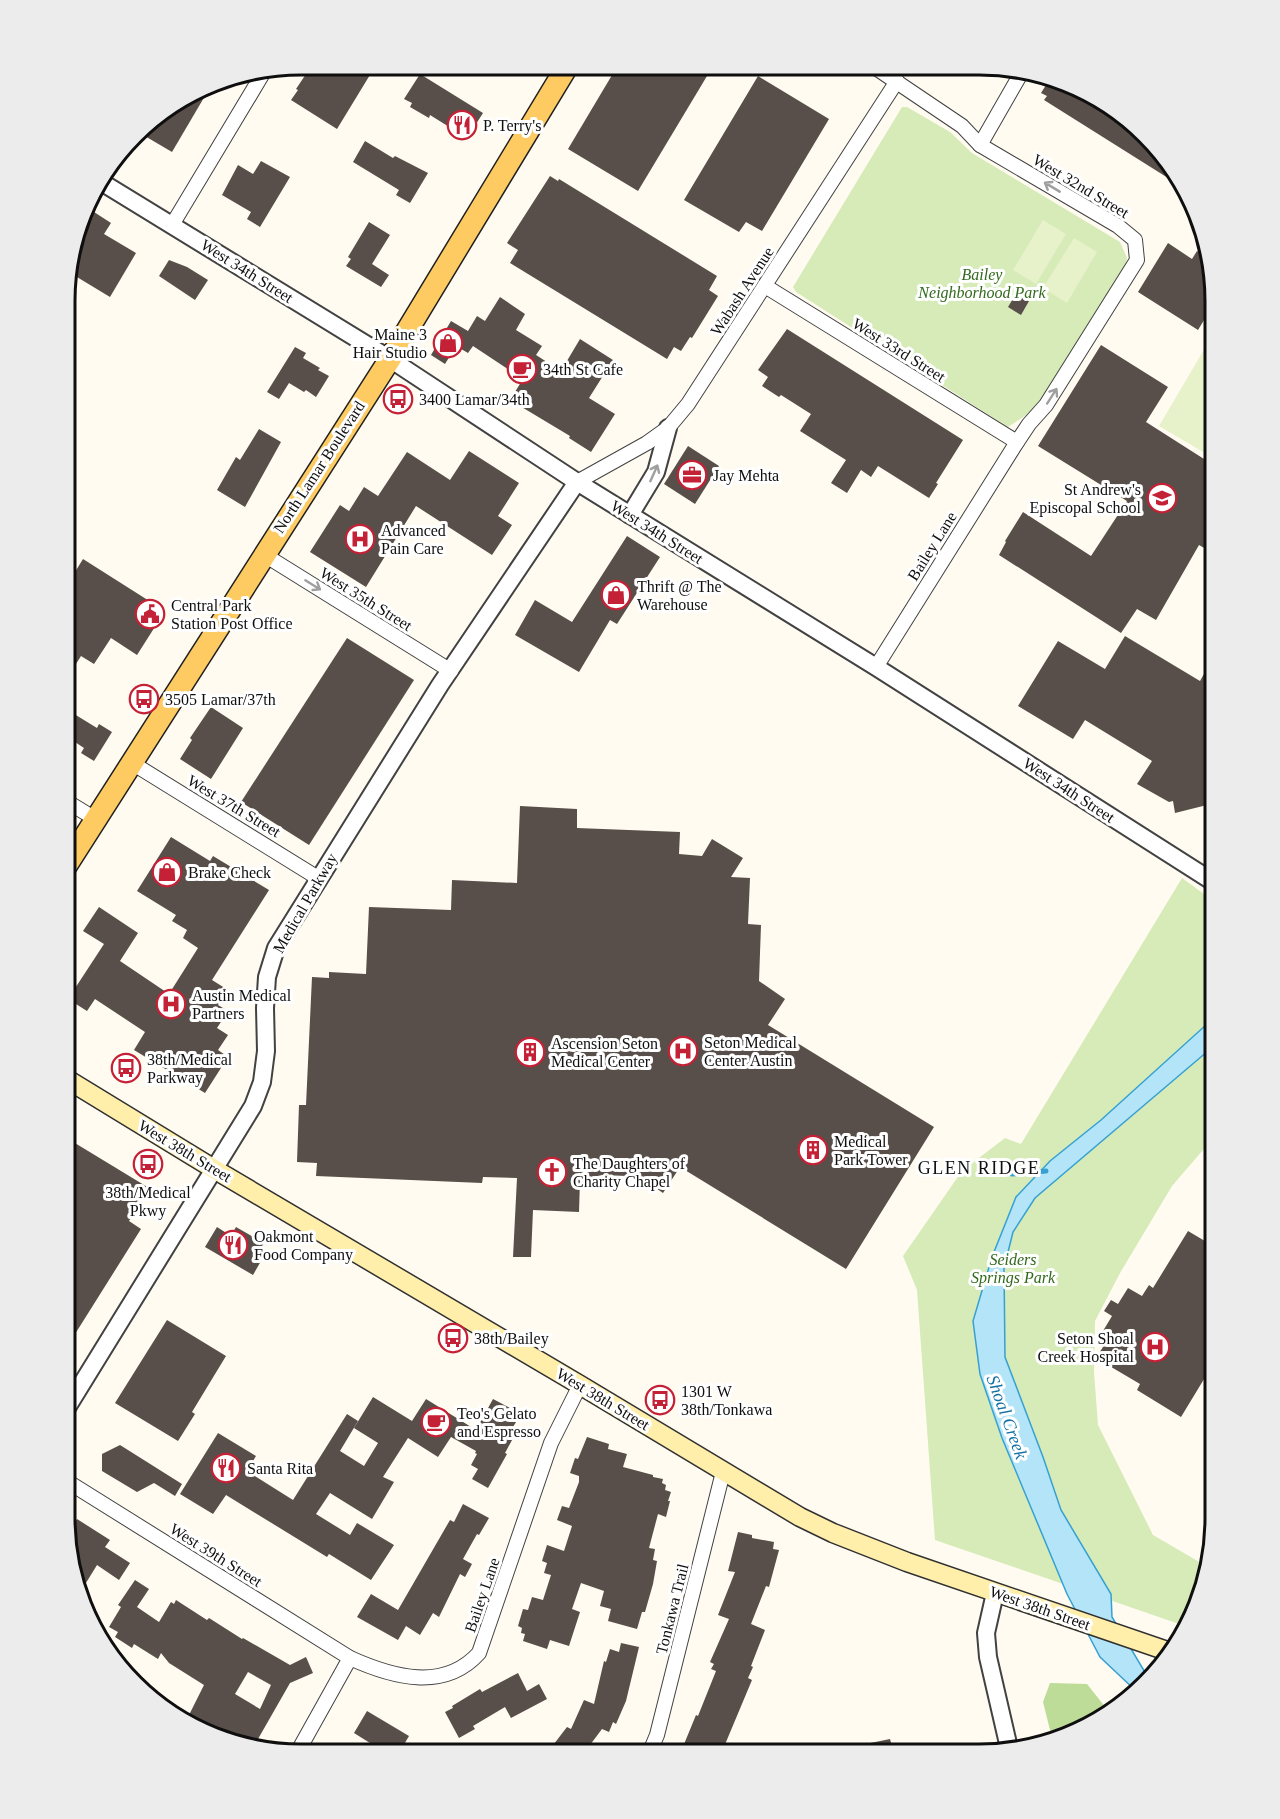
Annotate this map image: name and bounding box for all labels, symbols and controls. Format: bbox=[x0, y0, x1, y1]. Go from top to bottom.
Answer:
restaurant icon: P. Terry's bbox=[446, 109, 478, 141]
place label: P. Terry's bbox=[483, 117, 541, 135]
street label: West 32nd Street bbox=[1030, 151, 1133, 222]
one-way arrow bbox=[1044, 181, 1061, 193]
street label: West 34th Street bbox=[198, 236, 297, 306]
street label: Wabash Avenue bbox=[707, 244, 777, 338]
park label: Bailey Neighborhood Park bbox=[917, 266, 1047, 302]
street label: West 33rd Street bbox=[849, 315, 949, 386]
place label: Maine 3 Hair Studio bbox=[353, 326, 427, 361]
shop icon: Maine 3 Hair Studio bbox=[432, 327, 464, 359]
cafe icon: 34th St Cafe bbox=[506, 353, 538, 385]
place label: 34th St Cafe bbox=[543, 361, 623, 378]
bus stop icon: 3400 Lamar/34th bbox=[382, 383, 414, 415]
one-way arrow bbox=[1047, 388, 1059, 405]
place label: 3400 Lamar/34th bbox=[419, 391, 530, 408]
street label: North Lamar Boulevard bbox=[270, 398, 368, 536]
office icon: Jay Mehta bbox=[676, 459, 708, 491]
one-way arrow bbox=[649, 465, 660, 483]
place label: Jay Mehta bbox=[713, 467, 779, 485]
place label: St Andrew's Episcopal School bbox=[1029, 481, 1142, 517]
school or university icon: St Andrew's Episcopal School bbox=[1146, 482, 1178, 514]
street label: West 34th Street bbox=[608, 497, 707, 567]
street label: Bailey Lane bbox=[904, 509, 961, 584]
place label: Advanced Pain Care bbox=[381, 522, 446, 557]
hospital icon: Advanced Pain Care bbox=[344, 523, 376, 555]
street label: West 35th Street bbox=[317, 564, 416, 634]
place label: Thrift @ The Warehouse bbox=[637, 578, 722, 613]
one-way arrow bbox=[304, 579, 321, 591]
shop icon: Thrift @ The Warehouse bbox=[600, 579, 632, 611]
place label: Central Park Station Post Office bbox=[171, 597, 292, 632]
public building icon: Central Park Station Post Office bbox=[134, 598, 166, 630]
bus stop icon: 3505 Lamar/37th bbox=[128, 683, 160, 715]
place label: 3505 Lamar/37th bbox=[165, 691, 276, 708]
street label: West 34th Street bbox=[1020, 754, 1118, 826]
street label: West 37th Street bbox=[184, 772, 284, 841]
street label: Medical Parkway bbox=[270, 850, 341, 956]
shop icon: Brake Check bbox=[151, 856, 183, 888]
place label: Brake Check bbox=[188, 864, 271, 881]
place label: Austin Medical Partners bbox=[192, 987, 292, 1022]
hospital icon: Austin Medical Partners bbox=[155, 988, 187, 1020]
place label: Seton Medical Center Austin bbox=[704, 1034, 797, 1069]
place label: Ascension Seton Medical Center bbox=[551, 1035, 658, 1070]
hospital icon: Seton Medical Center Austin bbox=[667, 1035, 699, 1067]
building icon: Ascension Seton Medical Center bbox=[514, 1036, 546, 1068]
place label: 38th/Medical Parkway bbox=[147, 1051, 233, 1087]
bus stop icon: 38th/Medical Parkway bbox=[110, 1052, 142, 1084]
street label: West 38th Street bbox=[135, 1117, 235, 1186]
place label: Medical Park Tower bbox=[834, 1133, 908, 1168]
building icon: Medical Park Tower bbox=[797, 1134, 829, 1166]
bus stop icon: 38th/Medical Pkwy bbox=[132, 1148, 164, 1180]
place label: The Daughters of Charity Chapel bbox=[573, 1155, 686, 1191]
church icon: The Daughters of Charity Chapel bbox=[536, 1156, 568, 1188]
district label: GLEN RIDGE bbox=[918, 1158, 1040, 1178]
place label: 38th/Medical Pkwy bbox=[105, 1184, 191, 1220]
place label: Oakmont Food Company bbox=[254, 1228, 353, 1264]
restaurant icon: Oakmont Food Company bbox=[217, 1229, 249, 1261]
park label: Seiders Springs Park bbox=[971, 1251, 1056, 1287]
bus stop icon: 38th/Bailey bbox=[437, 1322, 469, 1354]
place label: 38th/Bailey bbox=[474, 1330, 549, 1348]
place label: Seton Shoal Creek Hospital bbox=[1038, 1330, 1135, 1366]
hospital icon: Seton Shoal Creek Hospital bbox=[1139, 1331, 1171, 1363]
street label: West 38th Street bbox=[553, 1365, 653, 1434]
water label: Shoal Creek bbox=[983, 1372, 1032, 1463]
place label: 1301 W 38th/Tonkawa bbox=[681, 1383, 772, 1418]
bus stop icon: 1301 W 38th/Tonkawa bbox=[644, 1384, 676, 1416]
place label: Teo's Gelato and Espresso bbox=[457, 1405, 541, 1441]
cafe icon: Teo's Gelato and Espresso bbox=[420, 1406, 452, 1438]
restaurant icon: Santa Rita bbox=[210, 1452, 242, 1484]
place label: Santa Rita bbox=[247, 1460, 313, 1477]
street label: West 39th Street bbox=[167, 1520, 266, 1590]
street label: Bailey Lane bbox=[461, 1555, 504, 1635]
street label: Tonkawa Trail bbox=[653, 1561, 692, 1656]
street label: West 38th Street bbox=[987, 1583, 1093, 1633]

